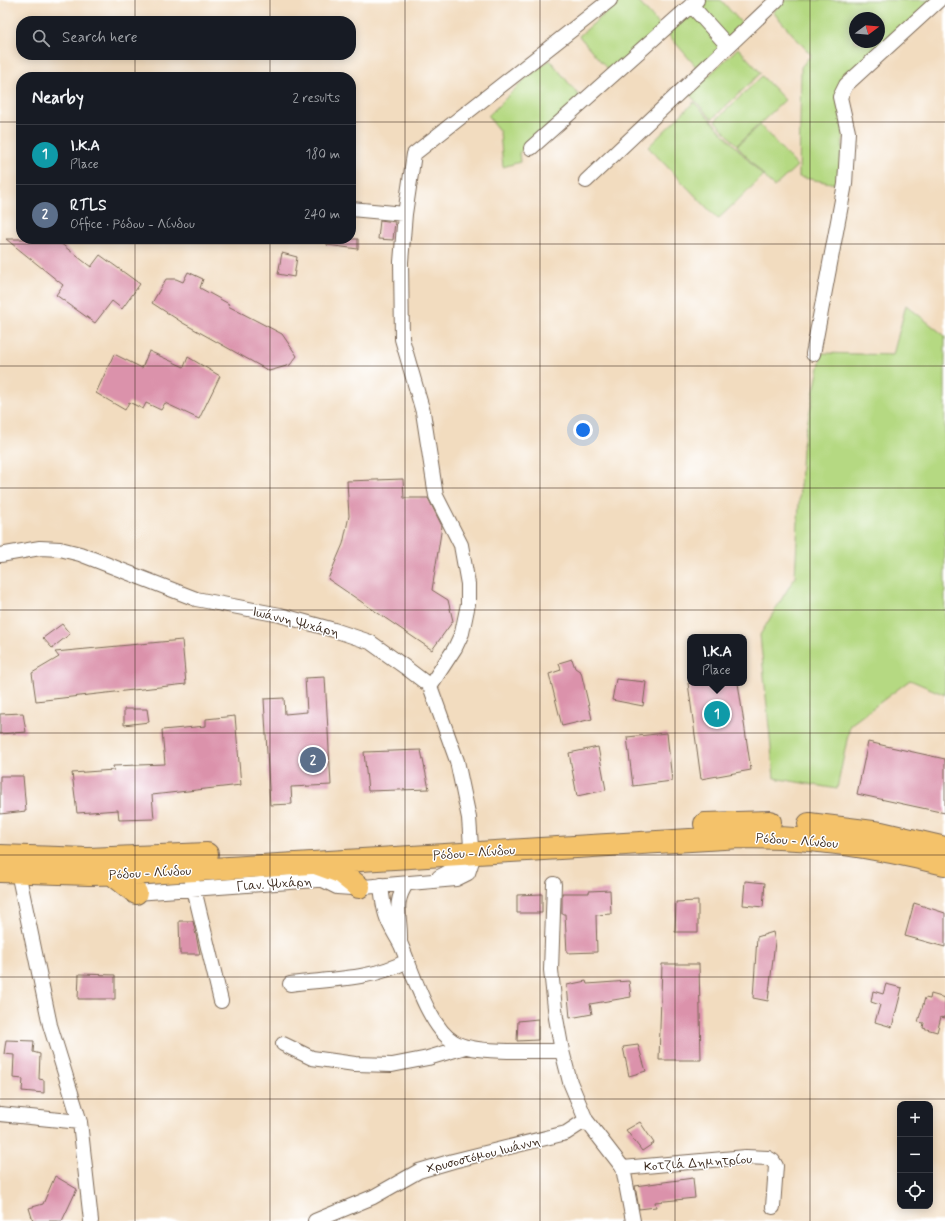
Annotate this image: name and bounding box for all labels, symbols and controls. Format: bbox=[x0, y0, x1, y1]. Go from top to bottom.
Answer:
north arrow bbox=[849, 12, 885, 48]
search box bbox=[16, 16, 356, 60]
icon: search bbox=[30, 27, 52, 49]
text: Search here bbox=[62, 28, 138, 48]
text: Nearby bbox=[32, 87, 84, 109]
text: 2 results bbox=[293, 90, 340, 107]
text: Ι.Κ.Α bbox=[70, 136, 100, 156]
text: 1 bbox=[42, 146, 48, 163]
text: 180 m bbox=[305, 146, 340, 163]
text: Place bbox=[70, 156, 99, 173]
text: RTLS bbox=[70, 196, 107, 216]
text: 2 bbox=[42, 206, 48, 223]
text: 240 m bbox=[304, 206, 340, 223]
text: Office · Ρόδου - Λίνδου bbox=[70, 216, 195, 233]
your location bbox=[573, 420, 593, 440]
street label: Ιωάννη Ψυχάρη bbox=[250, 603, 341, 642]
popup bbox=[687, 634, 747, 686]
text: Ι.Κ.Α bbox=[702, 642, 732, 662]
text: Place bbox=[702, 662, 731, 679]
pin: 1 bbox=[704, 699, 730, 729]
pin: 2 bbox=[300, 745, 326, 775]
street label: Ρόδου - Λίνδου bbox=[755, 830, 839, 853]
street label: Ρόδου - Λίνδου bbox=[432, 842, 516, 865]
street label: Ρόδου - Λίνδου bbox=[108, 863, 192, 884]
street label: Γιαν. Ψυχάρη bbox=[236, 873, 313, 896]
map controls bbox=[897, 1101, 933, 1209]
button: + bbox=[897, 1101, 933, 1137]
street label: Χρυσοστόμου Ιωάννη bbox=[425, 1133, 542, 1178]
button: − bbox=[897, 1137, 933, 1173]
street label: Κοτζιά Δημητρίου bbox=[643, 1151, 753, 1176]
button: locate bbox=[897, 1173, 933, 1209]

